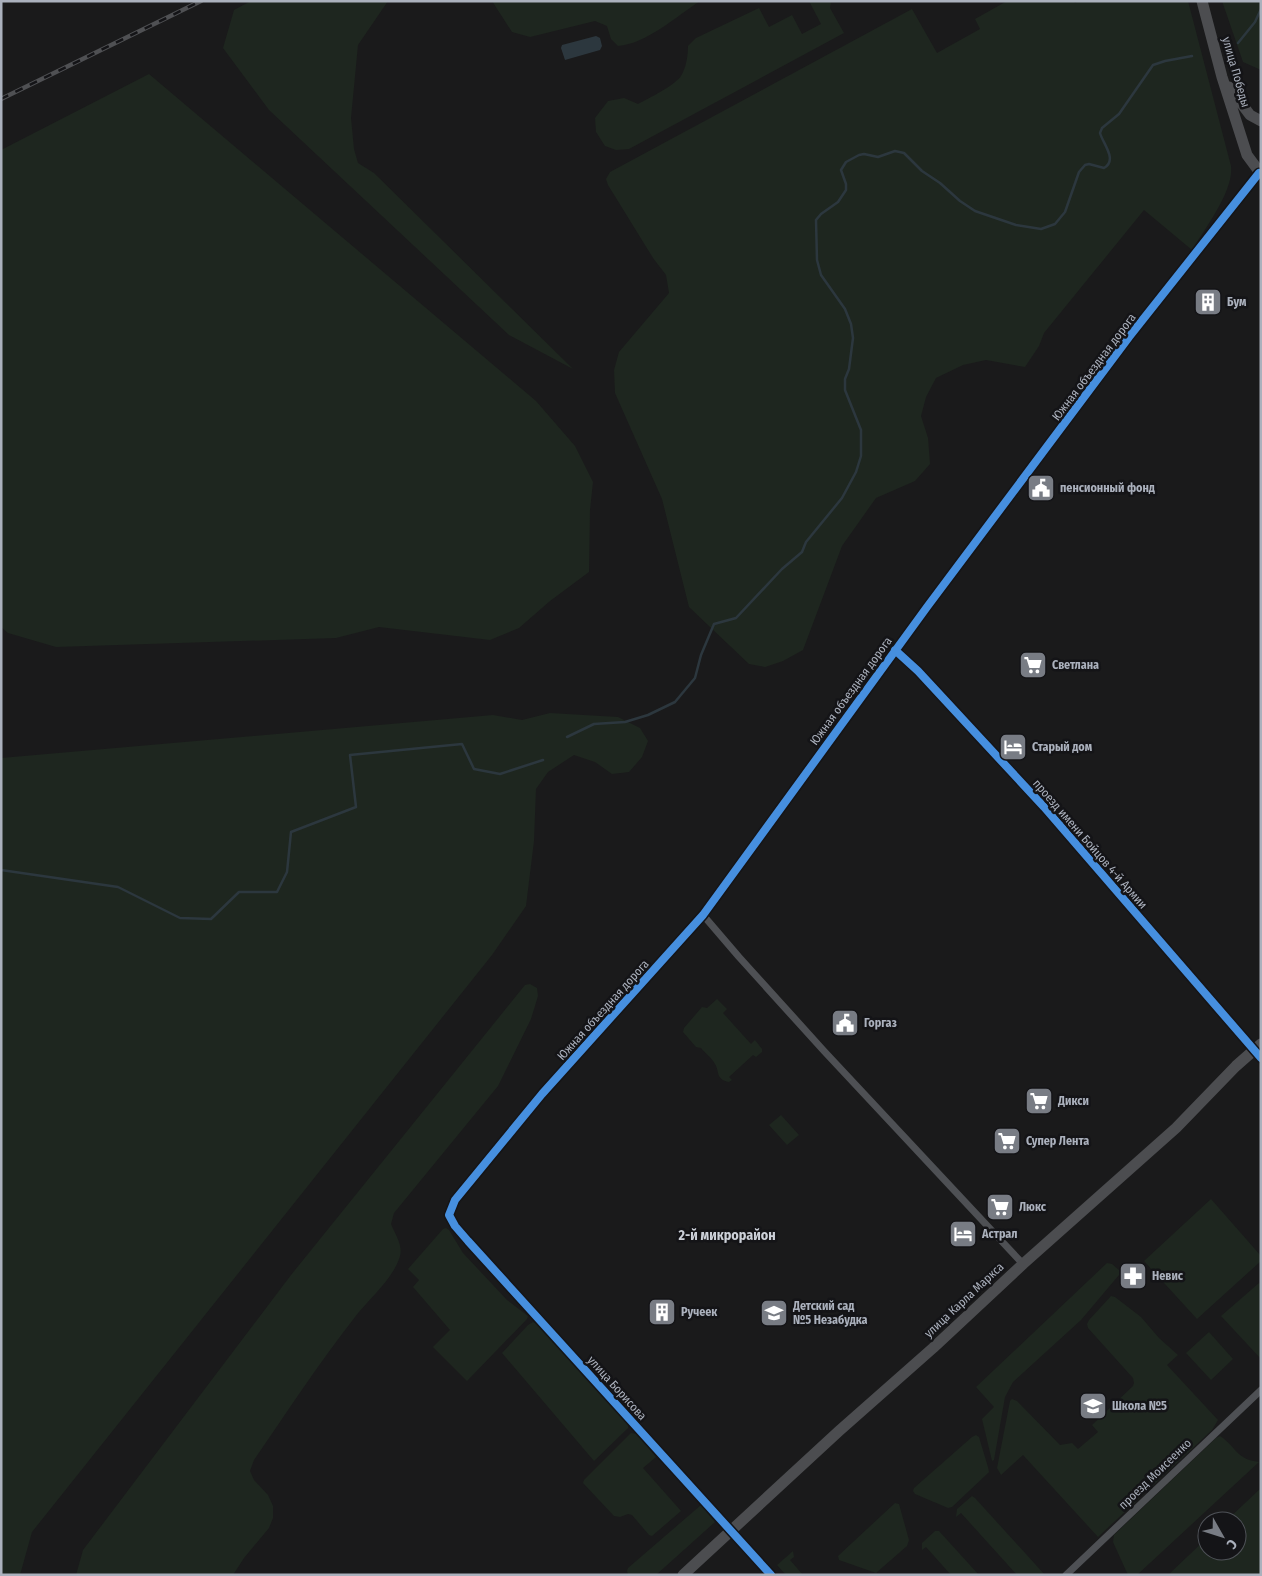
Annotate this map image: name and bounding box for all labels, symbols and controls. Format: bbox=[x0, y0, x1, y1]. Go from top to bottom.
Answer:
street label: улица Победы bbox=[1219, 35, 1253, 109]
building icon: Бум bbox=[1193, 287, 1223, 317]
place label: Бум bbox=[1227, 295, 1247, 309]
street label: Южная объездная дорога bbox=[1049, 311, 1139, 423]
public building icon: пенсионный фонд bbox=[1026, 473, 1056, 503]
place label: пенсионный фонд bbox=[1060, 481, 1155, 495]
street label: Южная объездная дорога bbox=[807, 634, 895, 748]
supermarket icon: Светлана bbox=[1018, 650, 1048, 680]
place label: Светлана bbox=[1052, 658, 1099, 672]
hotel icon: Старый дом bbox=[998, 732, 1028, 762]
place label: Старый дом bbox=[1032, 740, 1093, 754]
street label: проезд имени Бойцов 4-й Армии bbox=[1030, 776, 1150, 912]
street label: Южная объездная дорога bbox=[554, 957, 652, 1063]
public building icon: Горгаз bbox=[830, 1008, 860, 1038]
place label: Горгаз bbox=[864, 1016, 898, 1030]
supermarket icon: Дикси bbox=[1024, 1086, 1054, 1116]
place label: Дикси bbox=[1057, 1094, 1089, 1108]
supermarket icon: Супер Лента bbox=[992, 1126, 1022, 1156]
place label: Супер Лента bbox=[1026, 1134, 1089, 1148]
supermarket icon: Люкс bbox=[985, 1192, 1015, 1222]
place label: Люкс bbox=[1019, 1200, 1047, 1214]
hotel icon: Астрал bbox=[948, 1219, 978, 1249]
district label: 2-й микрорайон bbox=[677, 1227, 776, 1244]
place label: Астрал bbox=[981, 1227, 1017, 1241]
street label: улица Карла Маркса bbox=[921, 1260, 1007, 1340]
pharmacy icon: Невис bbox=[1118, 1261, 1148, 1291]
place label: Невис bbox=[1152, 1269, 1184, 1283]
building icon: Ручеек bbox=[647, 1297, 677, 1327]
school or university icon: Детский сад №5 Незабудка bbox=[759, 1298, 789, 1328]
place label: Детский сад №5 Незабудка bbox=[792, 1299, 868, 1327]
place label: Ручеек bbox=[681, 1305, 718, 1319]
street label: улица Борисова bbox=[585, 1353, 649, 1423]
school or university icon: Школа №5 bbox=[1078, 1391, 1108, 1421]
place label: Школа №5 bbox=[1112, 1399, 1167, 1413]
street label: проезд Моисеенко bbox=[1116, 1436, 1194, 1512]
north arrow bbox=[1197, 1511, 1247, 1561]
text: С bbox=[1222, 1536, 1241, 1553]

